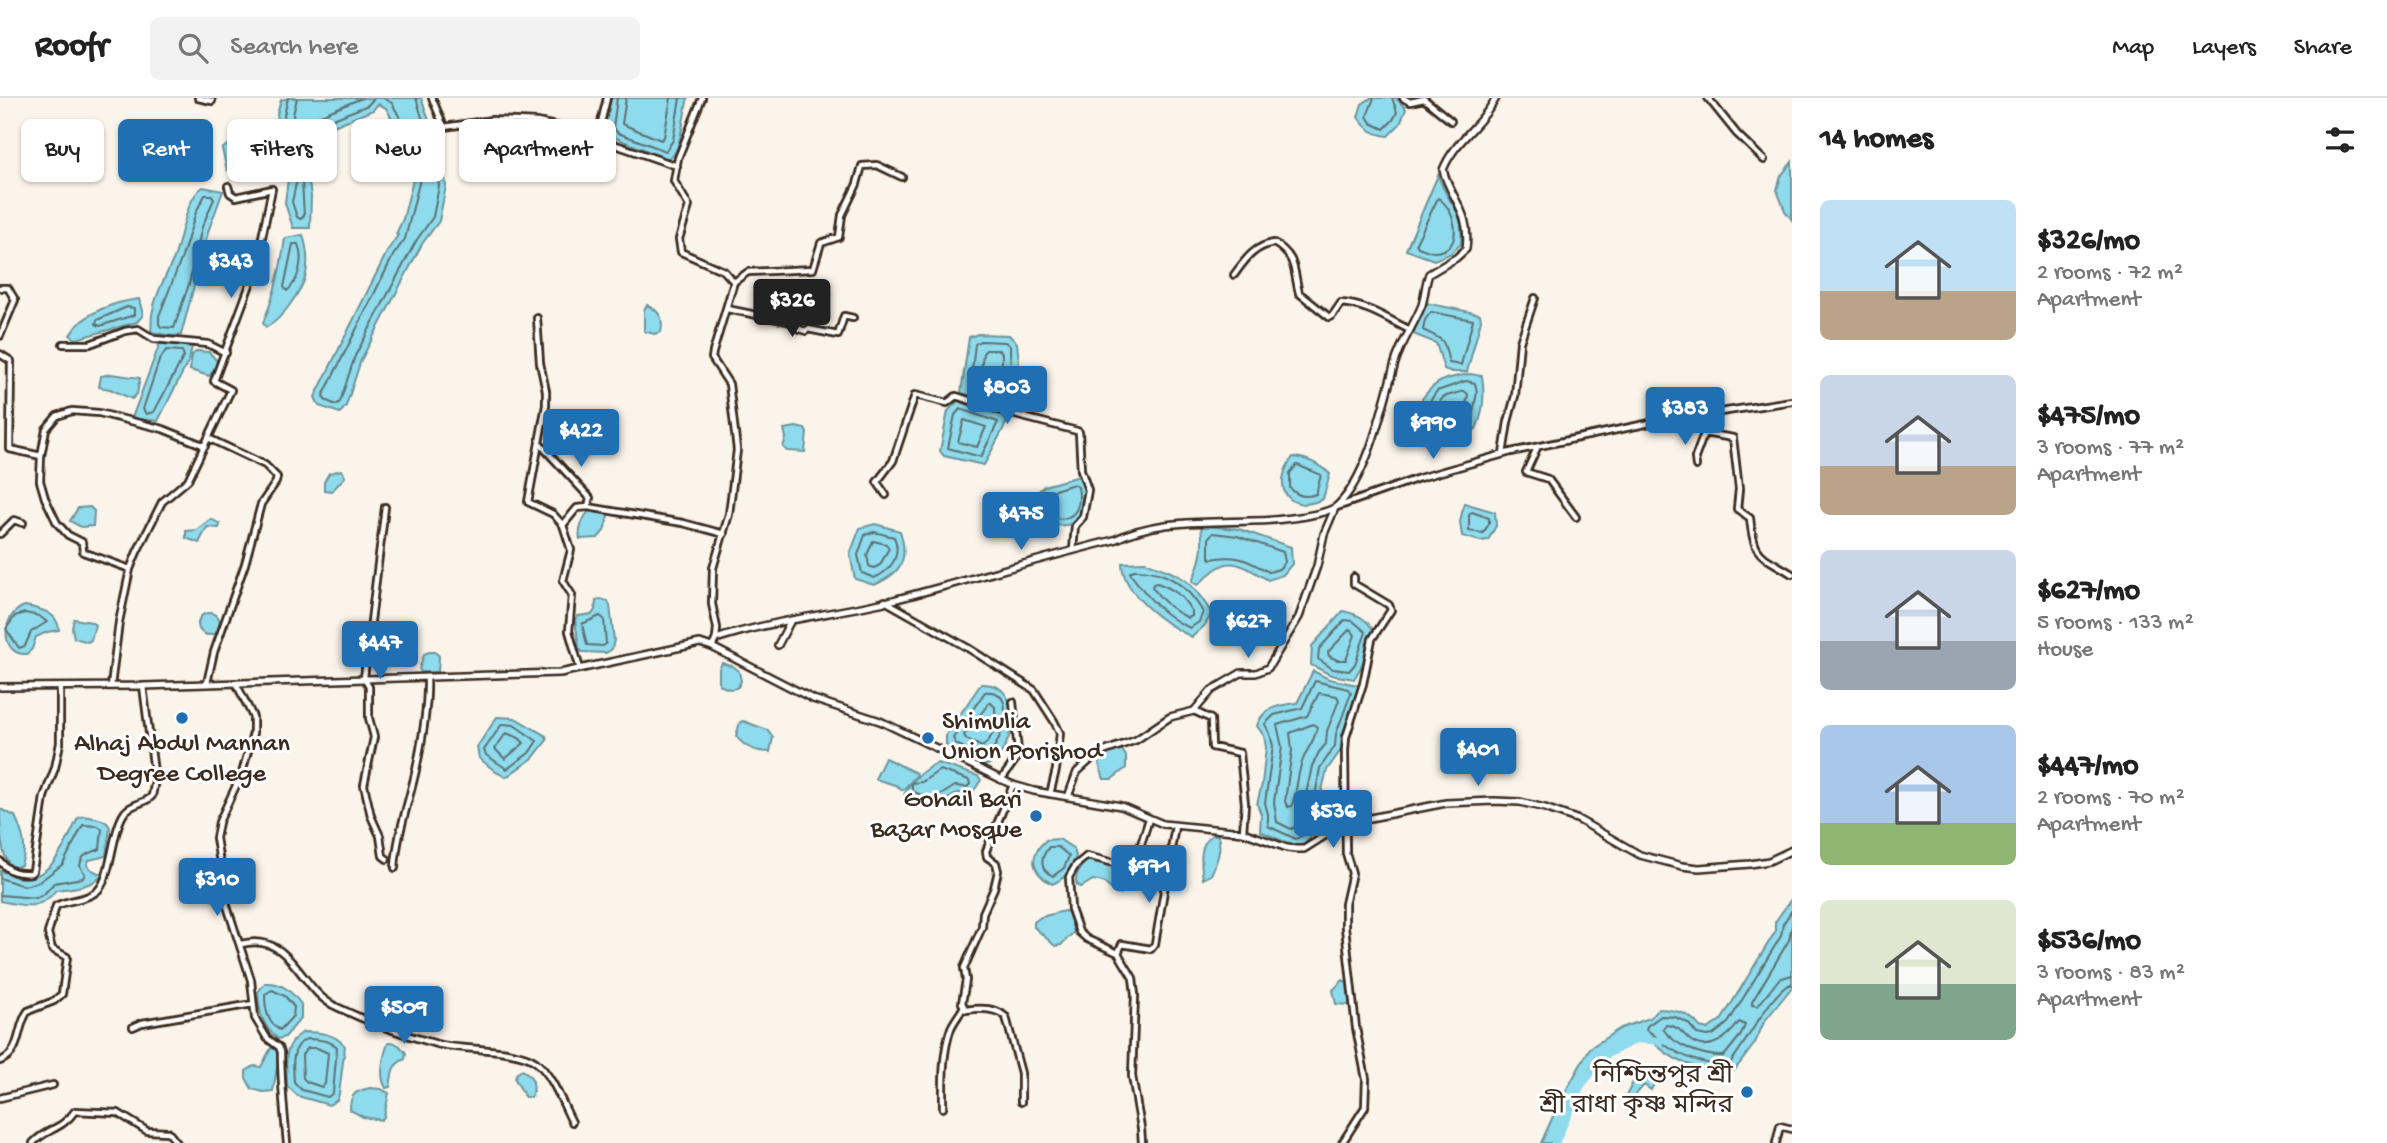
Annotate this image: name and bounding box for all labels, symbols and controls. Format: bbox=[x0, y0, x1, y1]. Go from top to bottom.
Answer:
search box bbox=[150, 17, 640, 80]
text: Roofr bbox=[35, 29, 108, 67]
icon: search bbox=[174, 29, 212, 67]
text: Search here bbox=[230, 33, 358, 64]
text: Map bbox=[2112, 34, 2154, 63]
text: Layers bbox=[2192, 34, 2256, 63]
text: Share bbox=[2294, 34, 2352, 63]
chip: Buy bbox=[21, 119, 104, 182]
chip: Rent bbox=[118, 119, 213, 182]
chip: Filters bbox=[227, 119, 337, 182]
chip: New bbox=[351, 119, 445, 182]
chip: Apartment bbox=[459, 119, 616, 182]
icon: filters bbox=[2321, 121, 2359, 159]
text: 14 homes bbox=[1820, 123, 1933, 158]
text: $326/mo bbox=[2037, 225, 2140, 260]
icon: home bbox=[1876, 228, 1960, 312]
pin: $343 bbox=[190, 240, 272, 300]
text: $343 bbox=[208, 249, 254, 276]
text: 2 rooms · 72 m² bbox=[2037, 260, 2183, 287]
pin: $326 bbox=[751, 280, 833, 339]
text: Apartment bbox=[2037, 287, 2141, 314]
text: $326 bbox=[769, 288, 815, 315]
pin: $803 bbox=[966, 366, 1048, 426]
text: $803 bbox=[983, 375, 1031, 402]
pin: $383 bbox=[1644, 388, 1726, 447]
text: $383 bbox=[1662, 396, 1708, 423]
text: $475/mo bbox=[2037, 400, 2140, 435]
pin: $990 bbox=[1392, 402, 1474, 461]
icon: home bbox=[1876, 403, 1960, 487]
pin: $422 bbox=[540, 410, 622, 469]
text: $990 bbox=[1410, 410, 1456, 437]
text: $422 bbox=[559, 418, 603, 445]
text: 3 rooms · 77 m² bbox=[2037, 435, 2184, 462]
text: Apartment bbox=[2037, 462, 2141, 489]
pin: $475 bbox=[980, 492, 1062, 552]
text: $475 bbox=[998, 501, 1044, 528]
text: $627/mo bbox=[2037, 575, 2140, 610]
icon: home bbox=[1876, 578, 1960, 662]
pin: $627 bbox=[1207, 601, 1289, 660]
text: $627 bbox=[1225, 609, 1271, 636]
text: 5 rooms · 133 m² bbox=[2037, 610, 2194, 637]
pin: $447 bbox=[339, 622, 421, 681]
text: $447 bbox=[358, 630, 402, 657]
text: House bbox=[2037, 637, 2093, 664]
place label: Shimulia Union Porishod bbox=[942, 708, 1104, 769]
marker: Alhaj Abdul Mannan Degree College bbox=[174, 710, 190, 726]
pin: $401 bbox=[1437, 728, 1519, 788]
place label: Alhaj Abdul Mannan Degree College bbox=[74, 730, 290, 791]
marker: Shimulia Union Porishod bbox=[920, 730, 936, 746]
text: $401 bbox=[1456, 737, 1500, 764]
text: $447/mo bbox=[2037, 750, 2139, 785]
icon: home bbox=[1876, 753, 1960, 837]
text: 2 rooms · 70 m² bbox=[2037, 785, 2185, 812]
place label: Gohail Bari Bazar Mosque bbox=[870, 786, 1023, 847]
pin: $536 bbox=[1292, 790, 1374, 850]
text: $536 bbox=[1310, 799, 1356, 826]
marker: Gohail Bari Bazar Mosque bbox=[1028, 808, 1044, 824]
text: Apartment bbox=[2037, 812, 2141, 839]
pin: $971 bbox=[1108, 846, 1190, 905]
text: $971 bbox=[1127, 854, 1171, 881]
pin: $310 bbox=[176, 858, 258, 918]
text: $310 bbox=[195, 867, 239, 894]
text: $536/mo bbox=[2037, 925, 2141, 960]
icon: home bbox=[1876, 928, 1960, 1012]
text: 3 rooms · 83 m² bbox=[2037, 960, 2185, 987]
pin: $509 bbox=[363, 986, 445, 1046]
text: Apartment bbox=[2037, 987, 2141, 1014]
text: $509 bbox=[380, 995, 428, 1022]
place label: নিশ্চিন্তপুর শ্রী শ্রী রাধা কৃষ্ণ মন্দির bbox=[1538, 1059, 1734, 1123]
marker: নিশ্চিন্তপুর শ্রী শ্রী রাধা কৃষ্ণ মন্দির bbox=[1739, 1084, 1755, 1100]

